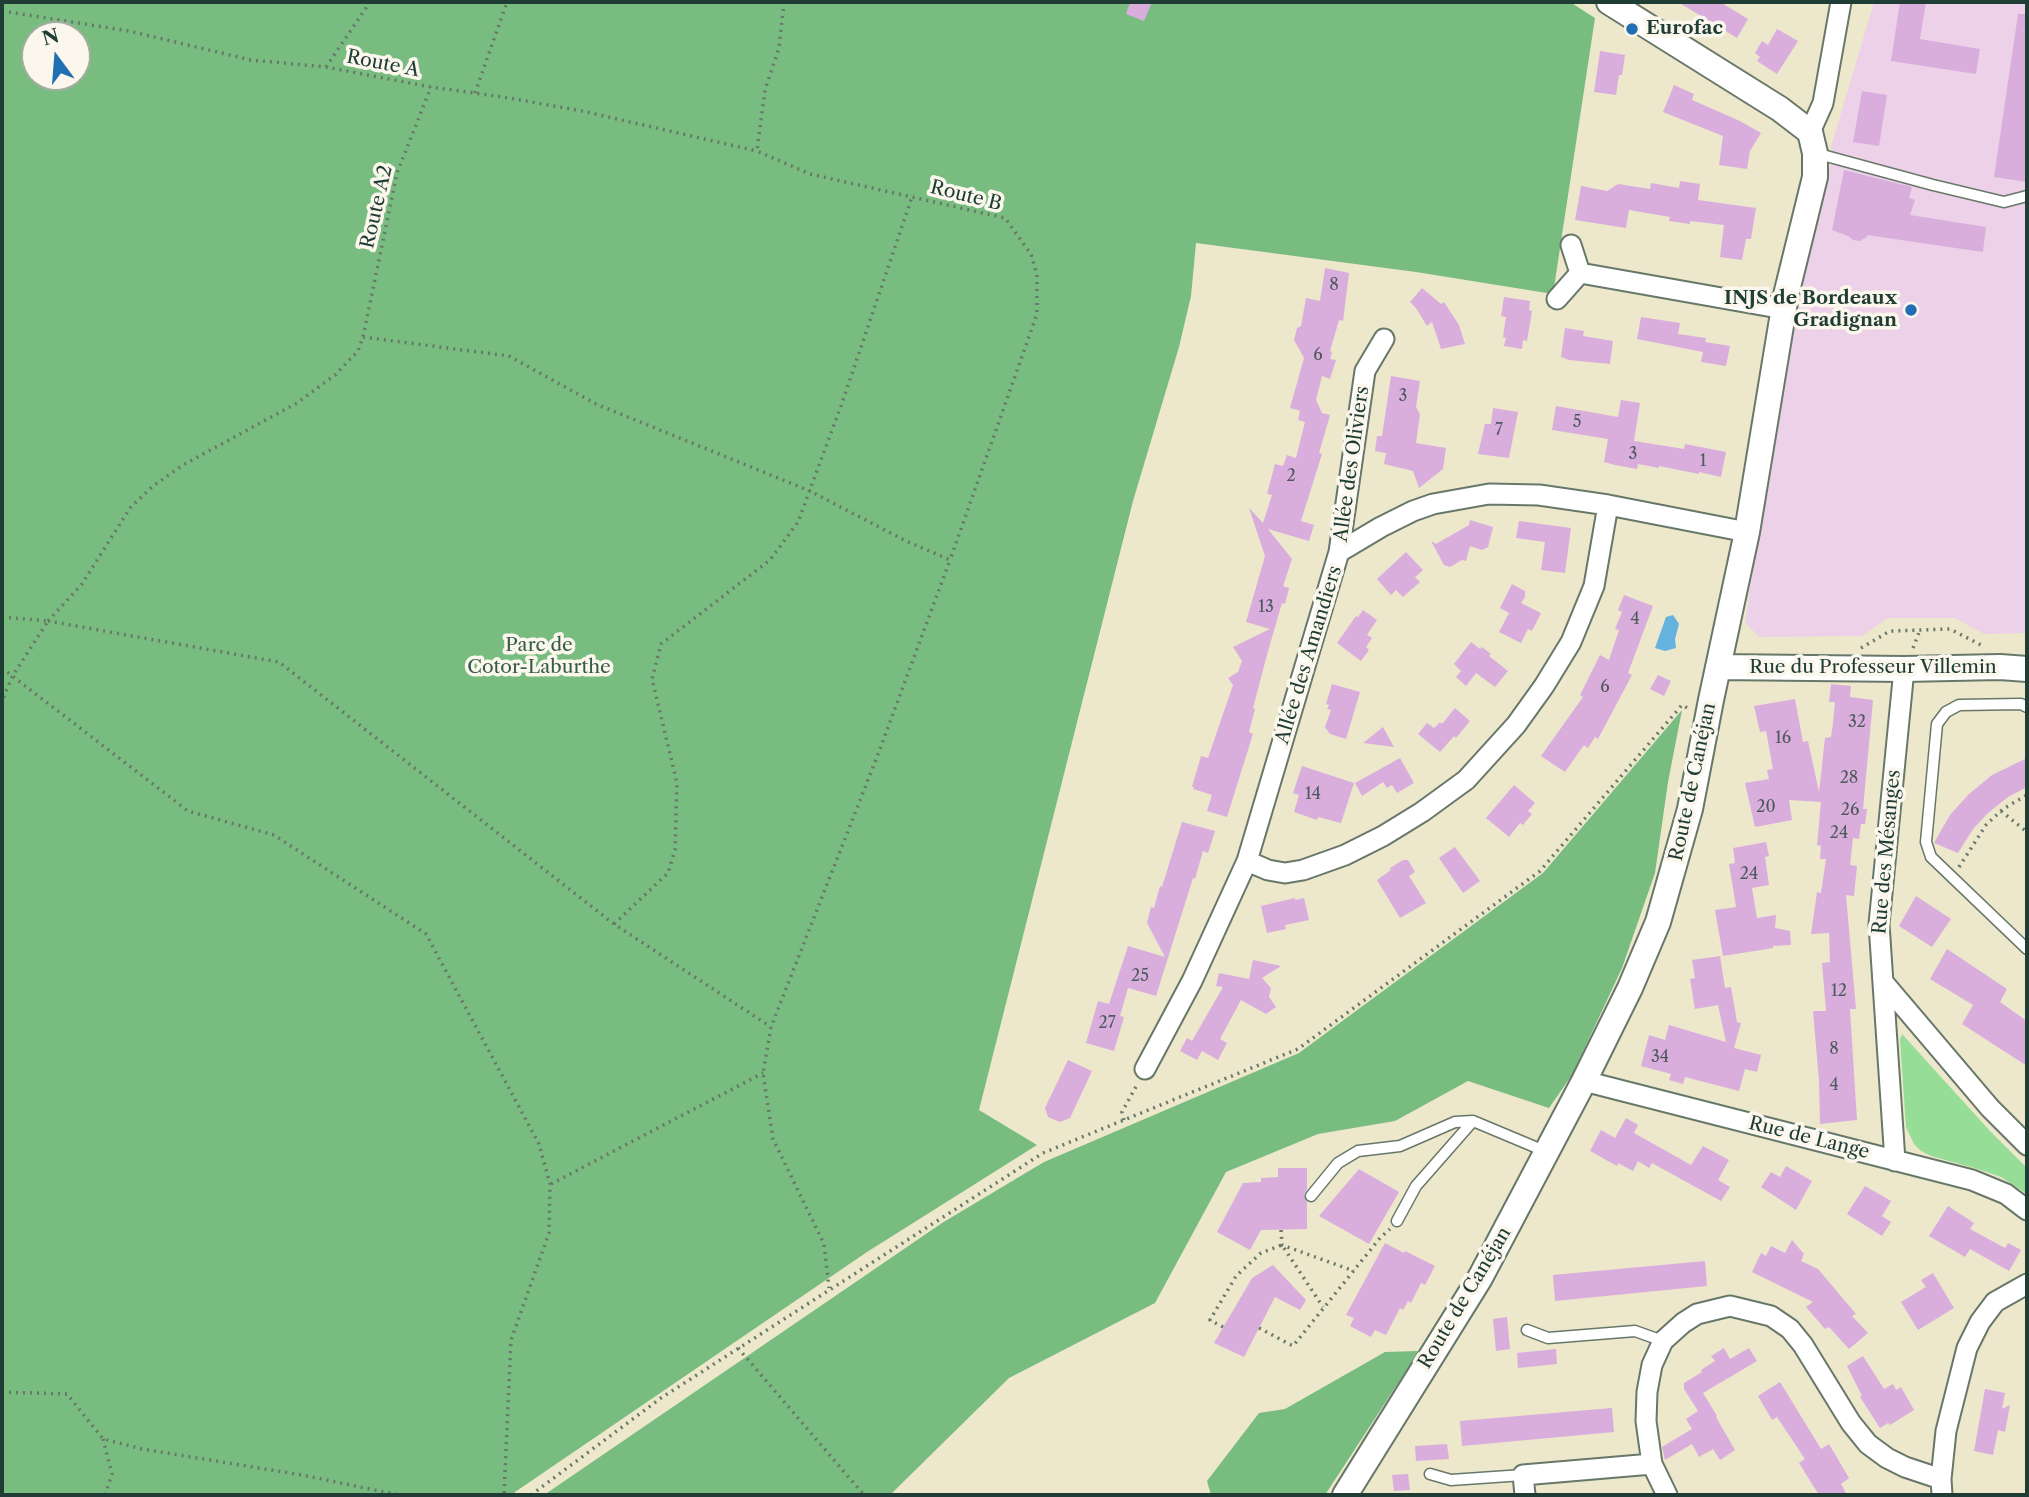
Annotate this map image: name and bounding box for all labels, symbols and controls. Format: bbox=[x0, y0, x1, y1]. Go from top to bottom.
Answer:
place label: Eurofac bbox=[1646, 18, 1723, 40]
north arrow bbox=[21, 21, 91, 91]
marker: Eurofac bbox=[1624, 21, 1640, 37]
text: N bbox=[40, 24, 62, 51]
street label: Route A bbox=[345, 46, 421, 82]
street label: Route A2 bbox=[356, 163, 398, 251]
street label: Route B bbox=[928, 176, 1004, 216]
house number: 8 bbox=[1329, 275, 1339, 295]
place label: INJS de Bordeaux Gradignan bbox=[1724, 288, 1897, 332]
marker: INJS de Bordeaux Gradignan bbox=[1903, 302, 1919, 318]
house number: 6 bbox=[1313, 345, 1323, 365]
street label: Allée des Oliviers bbox=[1330, 385, 1374, 543]
house number: 3 bbox=[1399, 386, 1407, 406]
house number: 5 bbox=[1573, 412, 1581, 432]
house number: 7 bbox=[1495, 420, 1503, 440]
house number: 3 bbox=[1629, 444, 1637, 464]
house number: 1 bbox=[1700, 451, 1706, 471]
house number: 2 bbox=[1286, 466, 1296, 486]
street label: Allée des Amandiers bbox=[1271, 563, 1347, 747]
house number: 13 bbox=[1258, 597, 1274, 617]
house number: 4 bbox=[1630, 609, 1640, 629]
park label: Parc de Cotor-Laburthe bbox=[467, 635, 611, 679]
street label: Rue du Professeur Villemin bbox=[1749, 657, 1997, 679]
house number: 6 bbox=[1600, 677, 1610, 697]
street label: Route de Canéjan bbox=[1665, 701, 1721, 863]
house number: 32 bbox=[1848, 712, 1866, 732]
house number: 16 bbox=[1775, 728, 1791, 748]
house number: 28 bbox=[1840, 768, 1858, 788]
street label: Rue des Mésanges bbox=[1868, 769, 1906, 935]
house number: 14 bbox=[1305, 784, 1321, 804]
house number: 20 bbox=[1756, 797, 1776, 817]
house number: 26 bbox=[1841, 800, 1859, 820]
house number: 24 bbox=[1830, 823, 1848, 843]
house number: 24 bbox=[1740, 864, 1758, 884]
house number: 25 bbox=[1131, 966, 1149, 986]
house number: 12 bbox=[1831, 981, 1847, 1001]
house number: 27 bbox=[1098, 1013, 1116, 1033]
house number: 8 bbox=[1829, 1039, 1839, 1059]
house number: 34 bbox=[1651, 1047, 1669, 1067]
house number: 4 bbox=[1829, 1075, 1839, 1095]
street label: Rue de Lange bbox=[1746, 1112, 1872, 1164]
street label: Route de Canéjan bbox=[1414, 1223, 1516, 1373]

